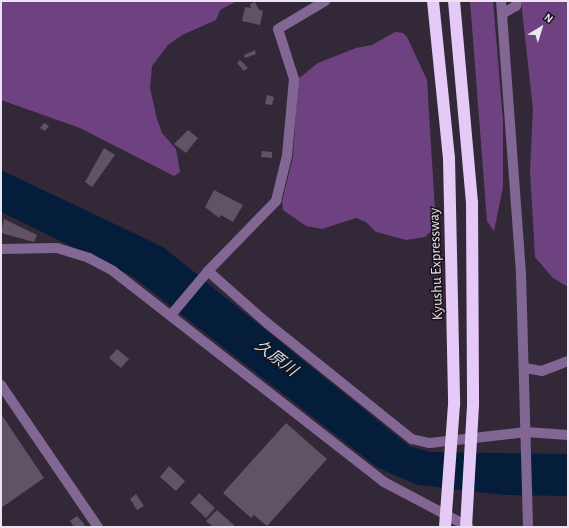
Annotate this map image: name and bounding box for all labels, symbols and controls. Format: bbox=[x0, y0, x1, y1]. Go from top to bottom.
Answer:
north arrow bbox=[521, 8, 561, 48]
text: N bbox=[542, 11, 555, 25]
street label: Kyushu Expressway bbox=[425, 208, 447, 320]
water label: 久原川 bbox=[251, 336, 301, 380]

